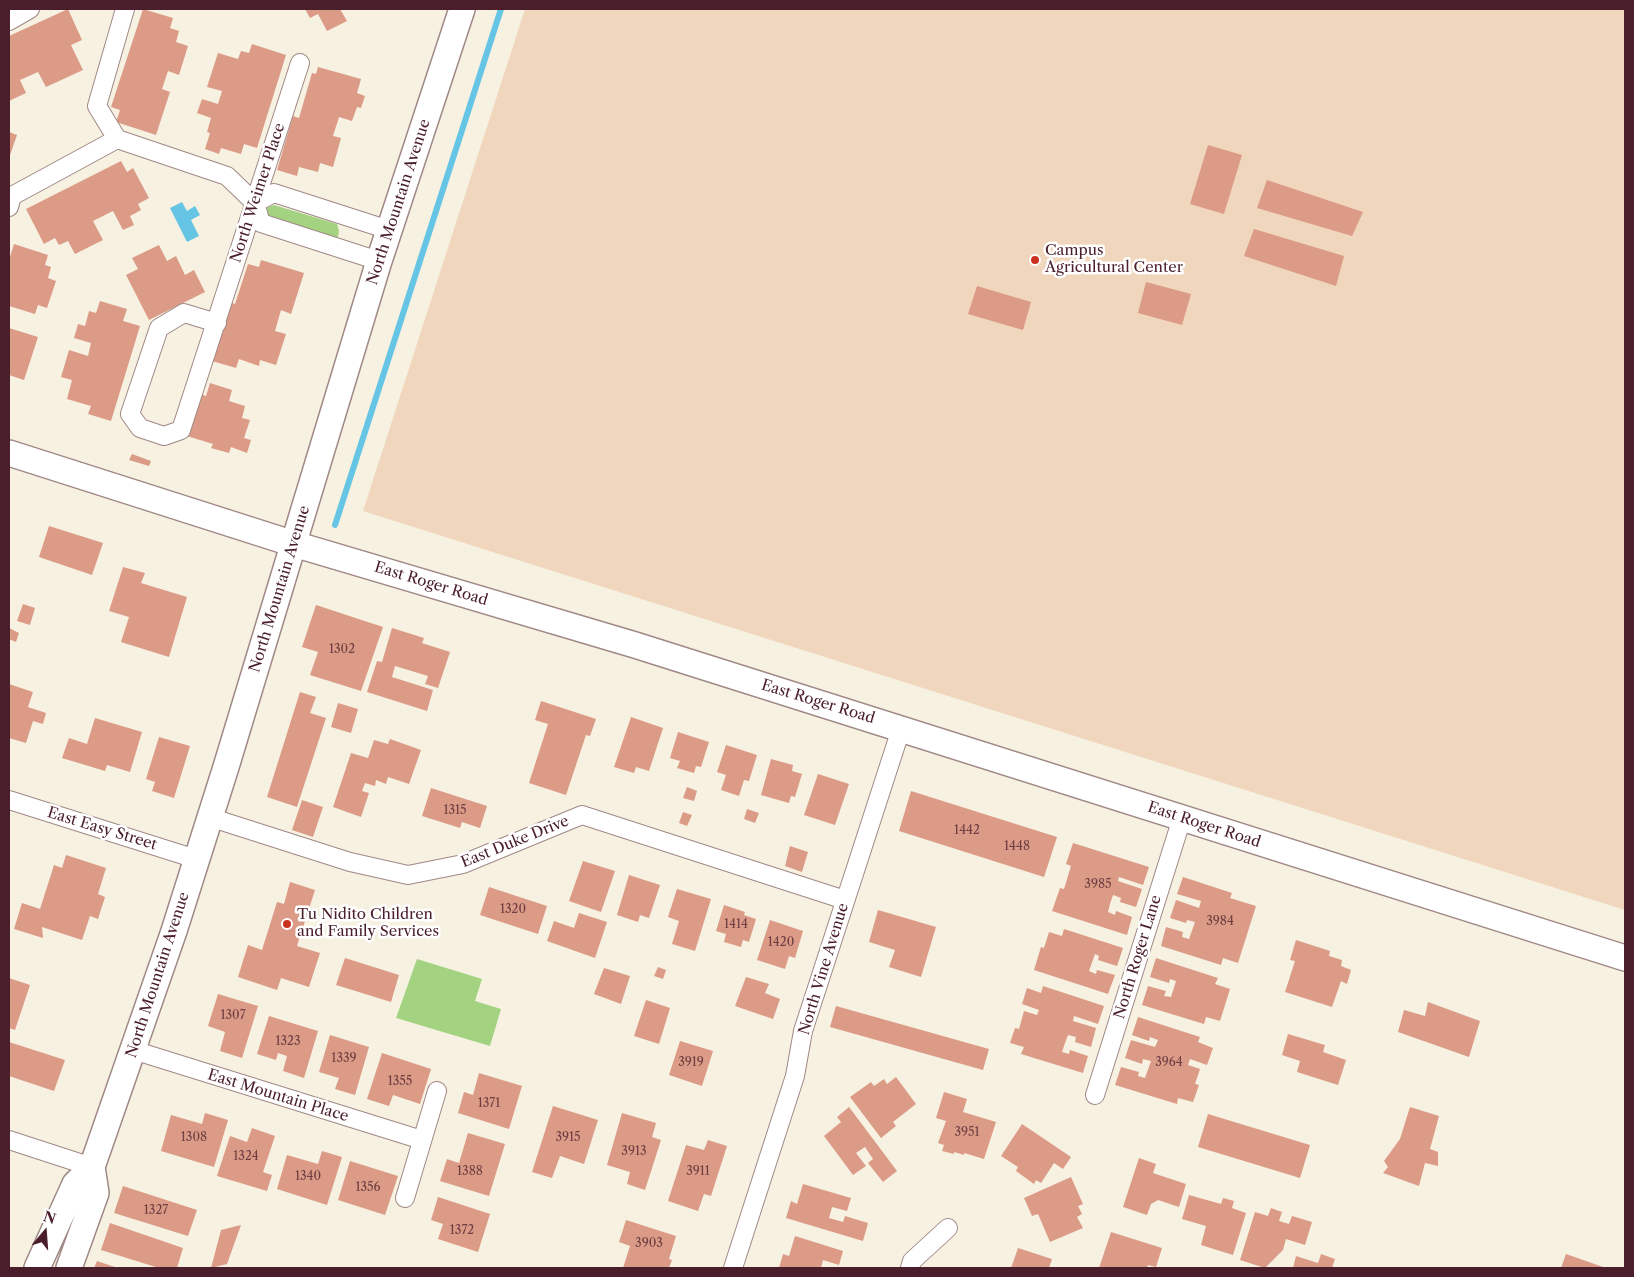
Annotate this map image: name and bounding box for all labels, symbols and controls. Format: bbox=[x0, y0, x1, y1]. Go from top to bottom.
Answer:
street label: North Mountain Avenue bbox=[364, 117, 434, 287]
street label: North Weimer Place bbox=[227, 121, 289, 265]
place label: Campus Agricultural Center bbox=[1045, 242, 1183, 277]
marker: Campus Agricultural Center bbox=[1029, 254, 1041, 266]
street label: North Mountain Avenue bbox=[246, 504, 314, 674]
street label: East Roger Road bbox=[372, 558, 490, 610]
house number: 1302 bbox=[329, 643, 355, 657]
street label: East Roger Road bbox=[759, 676, 877, 728]
street label: East Roger Road bbox=[1145, 798, 1263, 852]
street label: East Easy Street bbox=[45, 804, 159, 854]
house number: 1315 bbox=[443, 804, 467, 818]
street label: East Duke Drive bbox=[458, 812, 572, 872]
house number: 1442 bbox=[954, 824, 980, 838]
house number: 1448 bbox=[1004, 840, 1030, 854]
house number: 3985 bbox=[1084, 878, 1112, 892]
street label: North Mountain Avenue bbox=[123, 890, 193, 1060]
street label: North Roger Lane bbox=[1111, 893, 1165, 1021]
street label: North Vine Avenue bbox=[795, 901, 853, 1037]
house number: 1320 bbox=[500, 903, 526, 917]
place label: Tu Nidito Children and Family Services bbox=[297, 906, 439, 941]
house number: 3984 bbox=[1206, 915, 1234, 929]
marker: Tu Nidito Children and Family Services bbox=[281, 918, 293, 930]
house number: 1414 bbox=[724, 918, 748, 932]
house number: 1420 bbox=[768, 936, 794, 950]
house number: 1307 bbox=[220, 1009, 246, 1023]
house number: 1323 bbox=[275, 1035, 301, 1049]
house number: 1339 bbox=[331, 1052, 357, 1066]
house number: 3919 bbox=[678, 1056, 704, 1070]
house number: 3964 bbox=[1155, 1056, 1183, 1070]
street label: East Mountain Place bbox=[205, 1066, 351, 1126]
house number: 1355 bbox=[388, 1075, 412, 1089]
house number: 1371 bbox=[478, 1097, 500, 1111]
house number: 3951 bbox=[954, 1126, 980, 1140]
house number: 1308 bbox=[181, 1131, 207, 1145]
house number: 3915 bbox=[555, 1131, 581, 1145]
house number: 3913 bbox=[621, 1145, 647, 1159]
house number: 1324 bbox=[233, 1150, 259, 1164]
house number: 1388 bbox=[457, 1165, 483, 1179]
house number: 3911 bbox=[686, 1165, 710, 1179]
house number: 1340 bbox=[295, 1170, 321, 1184]
house number: 1356 bbox=[355, 1181, 381, 1195]
house number: 1327 bbox=[144, 1204, 168, 1218]
north arrow bbox=[20, 1207, 70, 1257]
text: N bbox=[41, 1207, 58, 1228]
house number: 1372 bbox=[450, 1224, 474, 1238]
house number: 3903 bbox=[635, 1237, 663, 1251]

